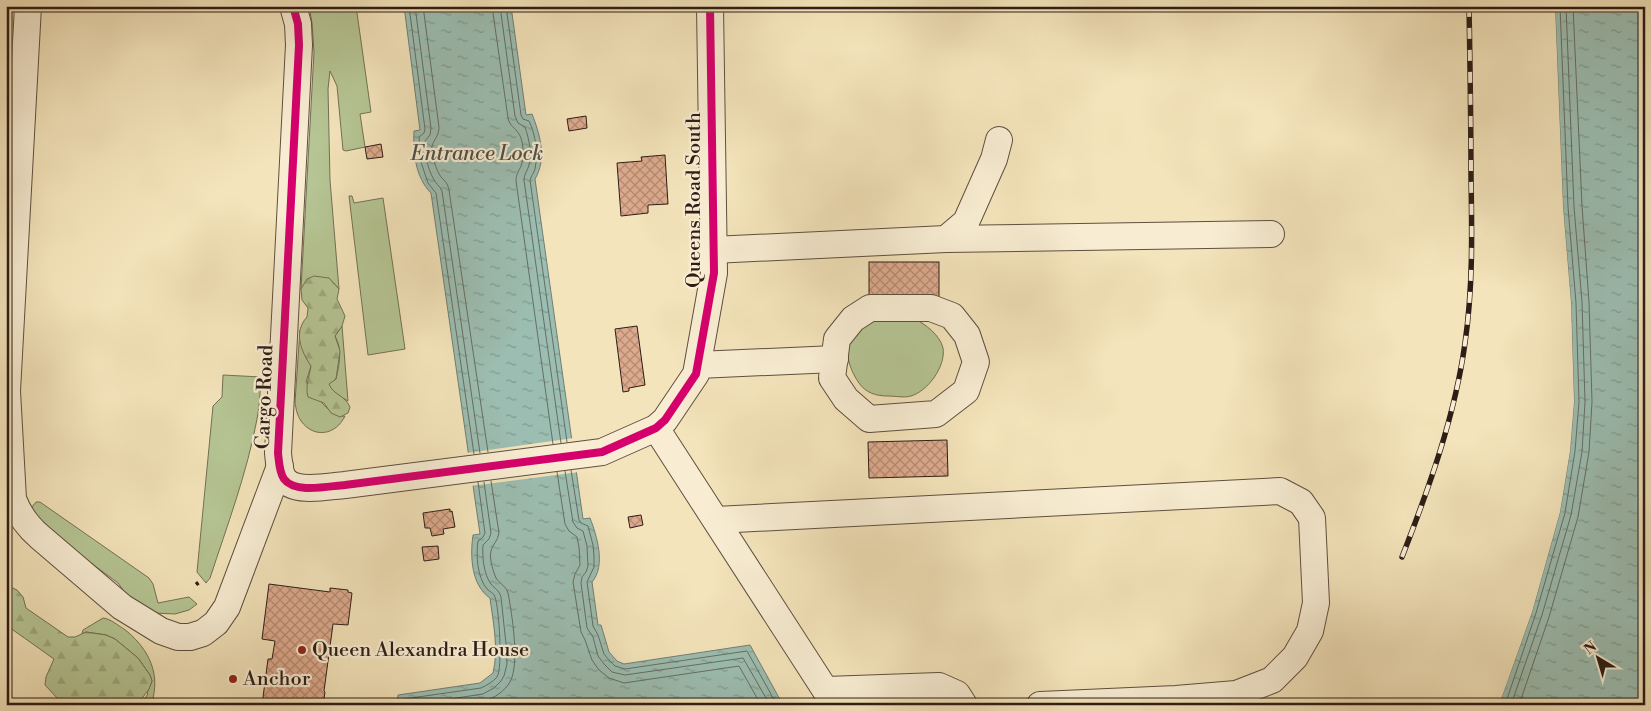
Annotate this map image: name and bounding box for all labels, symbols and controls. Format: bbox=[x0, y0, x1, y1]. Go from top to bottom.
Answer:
street label: Queens Road South bbox=[682, 112, 707, 288]
water label: Entrance Lock bbox=[410, 141, 543, 167]
street label: Cargo Road bbox=[251, 344, 279, 450]
north arrow bbox=[1574, 634, 1624, 684]
place label: Queen Alexandra House bbox=[312, 638, 529, 663]
text: N bbox=[1581, 638, 1601, 659]
marker: Queen Alexandra House bbox=[296, 644, 308, 656]
place label: Anchor bbox=[242, 667, 311, 692]
marker: Anchor bbox=[227, 673, 239, 685]

